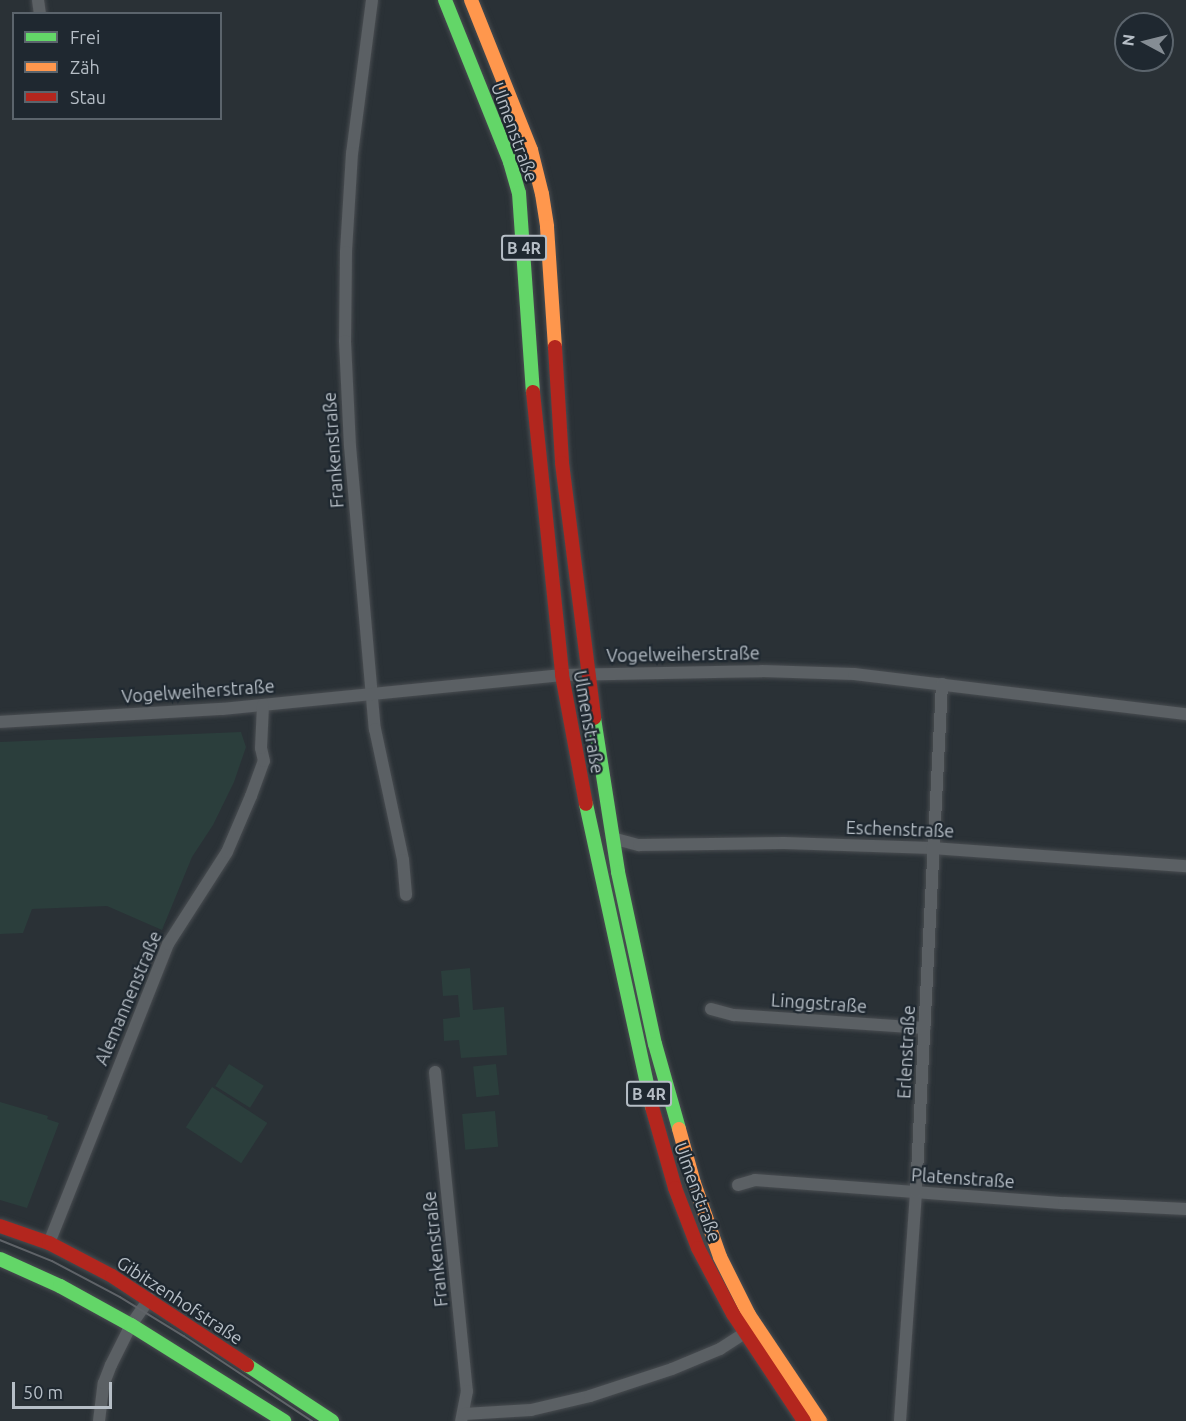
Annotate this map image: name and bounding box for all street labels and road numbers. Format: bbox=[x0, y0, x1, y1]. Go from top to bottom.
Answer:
street label: Ulmenstraße bbox=[487, 79, 543, 185]
road number: B 4R bbox=[500, 235, 548, 261]
street label: Frankenstraße bbox=[318, 391, 348, 509]
street label: Vogelweiherstraße bbox=[606, 642, 760, 666]
street label: Ulmenstraße bbox=[569, 669, 609, 775]
street label: Vogelweiherstraße bbox=[121, 675, 275, 707]
street label: Eschenstraße bbox=[845, 816, 955, 842]
street label: Alemannenstraße bbox=[90, 928, 166, 1068]
street label: Linggstraße bbox=[770, 989, 868, 1017]
street label: Erlenstraße bbox=[893, 1005, 919, 1099]
road number: B 4R bbox=[625, 1081, 673, 1107]
street label: Ulmenstraße bbox=[670, 1139, 726, 1245]
street label: Platenstraße bbox=[910, 1164, 1016, 1192]
street label: Frankenstraße bbox=[418, 1190, 452, 1308]
street label: Gibitzenhofstraße bbox=[113, 1251, 247, 1349]

